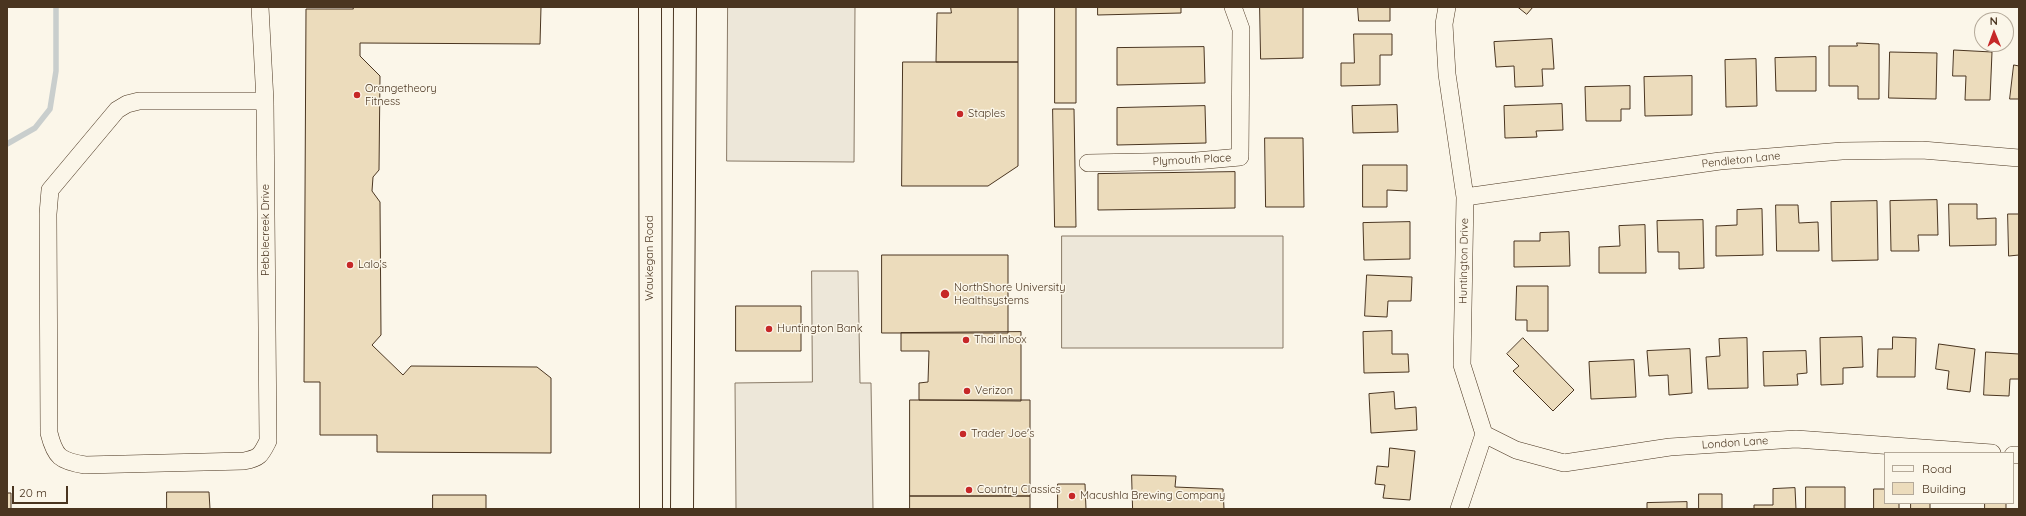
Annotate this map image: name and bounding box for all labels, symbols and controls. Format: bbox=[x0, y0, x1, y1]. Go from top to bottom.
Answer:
north arrow bbox=[1974, 12, 2014, 52]
text: N bbox=[1990, 14, 1998, 28]
place label: Orangetheory Fitness bbox=[365, 82, 437, 108]
marker: Orangetheory Fitness bbox=[352, 90, 362, 100]
place label: Staples bbox=[968, 107, 1005, 121]
marker: Staples bbox=[955, 109, 965, 119]
street label: Pendleton Lane bbox=[1701, 149, 1781, 171]
street label: Plymouth Place bbox=[1152, 151, 1232, 169]
street label: Pebblecreek Drive bbox=[259, 184, 273, 276]
street label: Waukegan Road bbox=[643, 215, 657, 301]
street label: Huntington Drive bbox=[1457, 218, 1471, 304]
place label: Lalo's bbox=[358, 258, 387, 272]
marker: Lalo's bbox=[345, 260, 355, 270]
place label: NorthShore University Healthsystems bbox=[954, 281, 1065, 307]
marker: NorthShore University Healthsystems bbox=[939, 288, 951, 300]
place label: Huntington Bank bbox=[777, 322, 863, 336]
marker: Huntington Bank bbox=[764, 324, 774, 334]
place label: Thai Inbox bbox=[974, 333, 1027, 347]
marker: Thai Inbox bbox=[961, 335, 971, 345]
place label: Verizon bbox=[975, 384, 1013, 398]
marker: Verizon bbox=[962, 386, 972, 396]
place label: Trader Joe's bbox=[971, 427, 1034, 441]
marker: Trader Joe's bbox=[958, 429, 968, 439]
street label: London Lane bbox=[1701, 434, 1769, 452]
legend bbox=[1884, 452, 2014, 504]
text: Road bbox=[1922, 461, 1952, 476]
scale bar bbox=[14, 478, 70, 504]
text: Building bbox=[1922, 481, 1966, 496]
place label: Country Classics bbox=[977, 483, 1061, 497]
text: 20 m bbox=[19, 485, 47, 500]
marker: Country Classics bbox=[964, 485, 974, 495]
place label: Macushla Brewing Company bbox=[1080, 489, 1225, 503]
marker: Macushla Brewing Company bbox=[1067, 491, 1077, 501]

